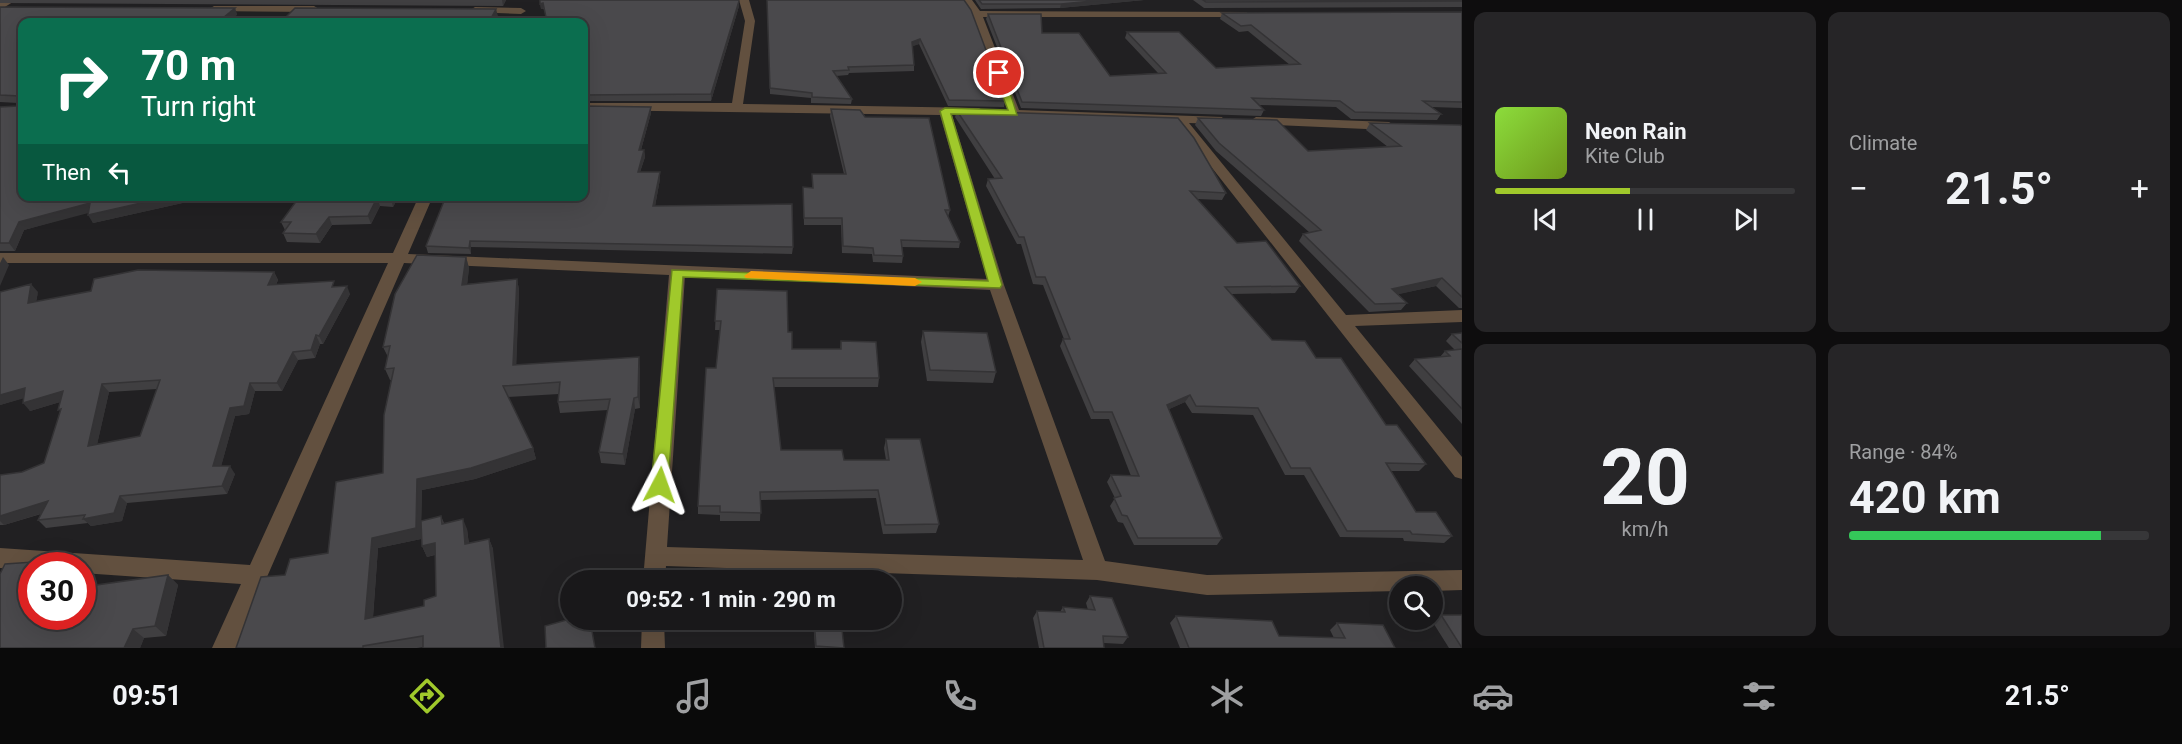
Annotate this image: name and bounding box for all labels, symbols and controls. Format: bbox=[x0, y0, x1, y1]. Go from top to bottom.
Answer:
text: 70 m bbox=[141, 41, 236, 90]
icon: right bbox=[42, 42, 120, 120]
pin bbox=[973, 47, 1024, 98]
icon: arrive bbox=[982, 56, 1015, 89]
text: Turn right bbox=[141, 91, 256, 123]
text: Neon Rain bbox=[1585, 119, 1687, 144]
text: Climate bbox=[1849, 131, 1917, 155]
text: Kite Club bbox=[1585, 144, 1665, 168]
icon: left bbox=[103, 156, 136, 189]
text: Then bbox=[42, 160, 91, 185]
text: 21.5° bbox=[1945, 162, 2053, 215]
text: − bbox=[1849, 169, 1868, 208]
text: + bbox=[2130, 169, 2149, 208]
icon: previous bbox=[1529, 203, 1562, 236]
icon: pause bbox=[1629, 203, 1662, 236]
icon: next bbox=[1729, 203, 1762, 236]
text: 20 bbox=[1600, 432, 1690, 523]
text: Range · 84% bbox=[1849, 440, 1957, 464]
position arrow bbox=[628, 453, 692, 517]
text: 420 km bbox=[1849, 471, 2001, 524]
text: km/h bbox=[1622, 517, 1668, 541]
speed limit sign: 30 bbox=[18, 552, 96, 630]
map controls bbox=[1389, 576, 1443, 630]
button: search bbox=[1389, 576, 1443, 630]
text: 09:52 · 1 min · 290 m bbox=[626, 587, 836, 612]
icon: directions bbox=[406, 675, 448, 717]
icon: music bbox=[673, 675, 715, 717]
icon: phone bbox=[939, 675, 981, 717]
icon: climate bbox=[1206, 675, 1248, 717]
icon: car bbox=[1472, 675, 1514, 717]
icon: filters bbox=[1738, 675, 1780, 717]
text: 09:51 bbox=[112, 680, 182, 712]
text: 21.5° bbox=[2005, 680, 2070, 712]

